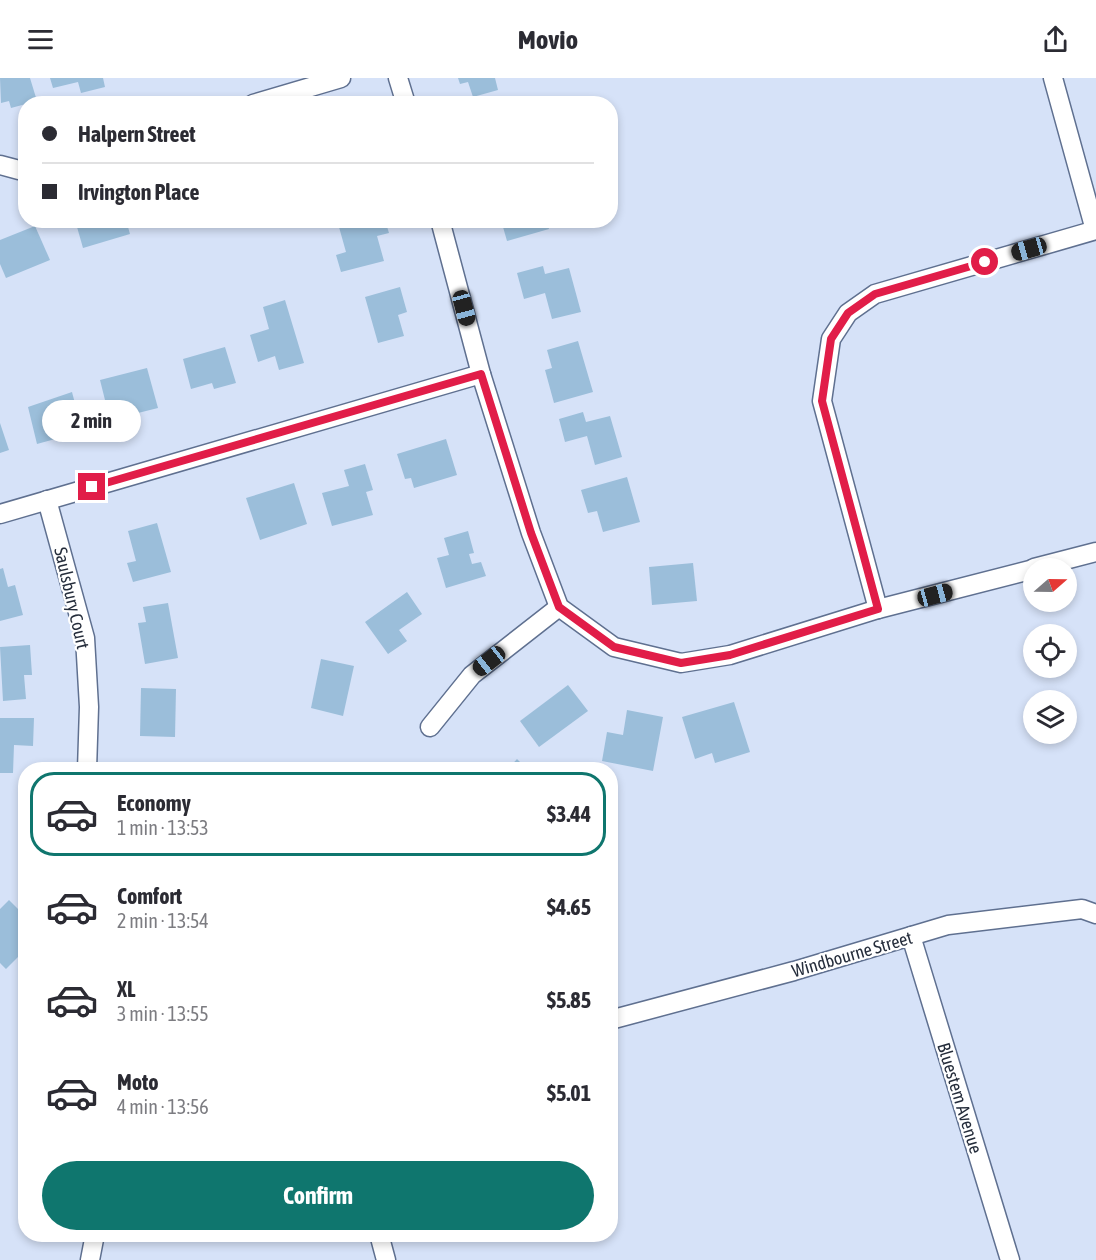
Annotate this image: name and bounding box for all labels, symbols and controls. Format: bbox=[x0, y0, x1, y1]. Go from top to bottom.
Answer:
icon: menu bbox=[24, 23, 57, 56]
icon: share bbox=[1039, 23, 1072, 56]
text: Movio bbox=[518, 24, 578, 55]
text: Halpern Street bbox=[78, 121, 196, 147]
text: Irvington Place bbox=[78, 179, 199, 205]
car bbox=[1009, 235, 1049, 263]
route start bbox=[971, 248, 998, 275]
car bbox=[451, 288, 477, 328]
callout: 2 min bbox=[42, 400, 142, 442]
text: 2 min bbox=[71, 409, 112, 432]
route end bbox=[78, 473, 105, 500]
street label: Saulsbury Court bbox=[50, 545, 94, 651]
north arrow bbox=[1023, 558, 1077, 612]
map controls bbox=[1023, 558, 1077, 744]
car bbox=[915, 582, 955, 608]
button: locate bbox=[1023, 624, 1077, 678]
car bbox=[469, 643, 509, 679]
button: layers bbox=[1023, 690, 1077, 744]
icon: car bbox=[45, 787, 99, 841]
text: Economy bbox=[117, 790, 191, 816]
text: $3.44 bbox=[547, 801, 591, 827]
text: 1 min · 13:53 bbox=[117, 816, 209, 839]
icon: car bbox=[45, 880, 99, 934]
text: Comfort bbox=[117, 883, 182, 909]
text: $4.65 bbox=[547, 894, 591, 920]
text: 2 min · 13:54 bbox=[117, 909, 209, 932]
street label: Windbourne Street bbox=[789, 927, 915, 981]
icon: car bbox=[45, 973, 99, 1027]
text: XL bbox=[117, 976, 135, 1002]
text: $5.85 bbox=[547, 987, 591, 1013]
text: 3 min · 13:55 bbox=[117, 1002, 209, 1025]
street label: Bluestem Avenue bbox=[933, 1040, 987, 1156]
icon: car bbox=[45, 1066, 99, 1120]
text: Moto bbox=[117, 1069, 159, 1095]
text: $5.01 bbox=[547, 1080, 591, 1106]
text: 4 min · 13:56 bbox=[117, 1095, 209, 1118]
button: Confirm bbox=[42, 1161, 594, 1230]

